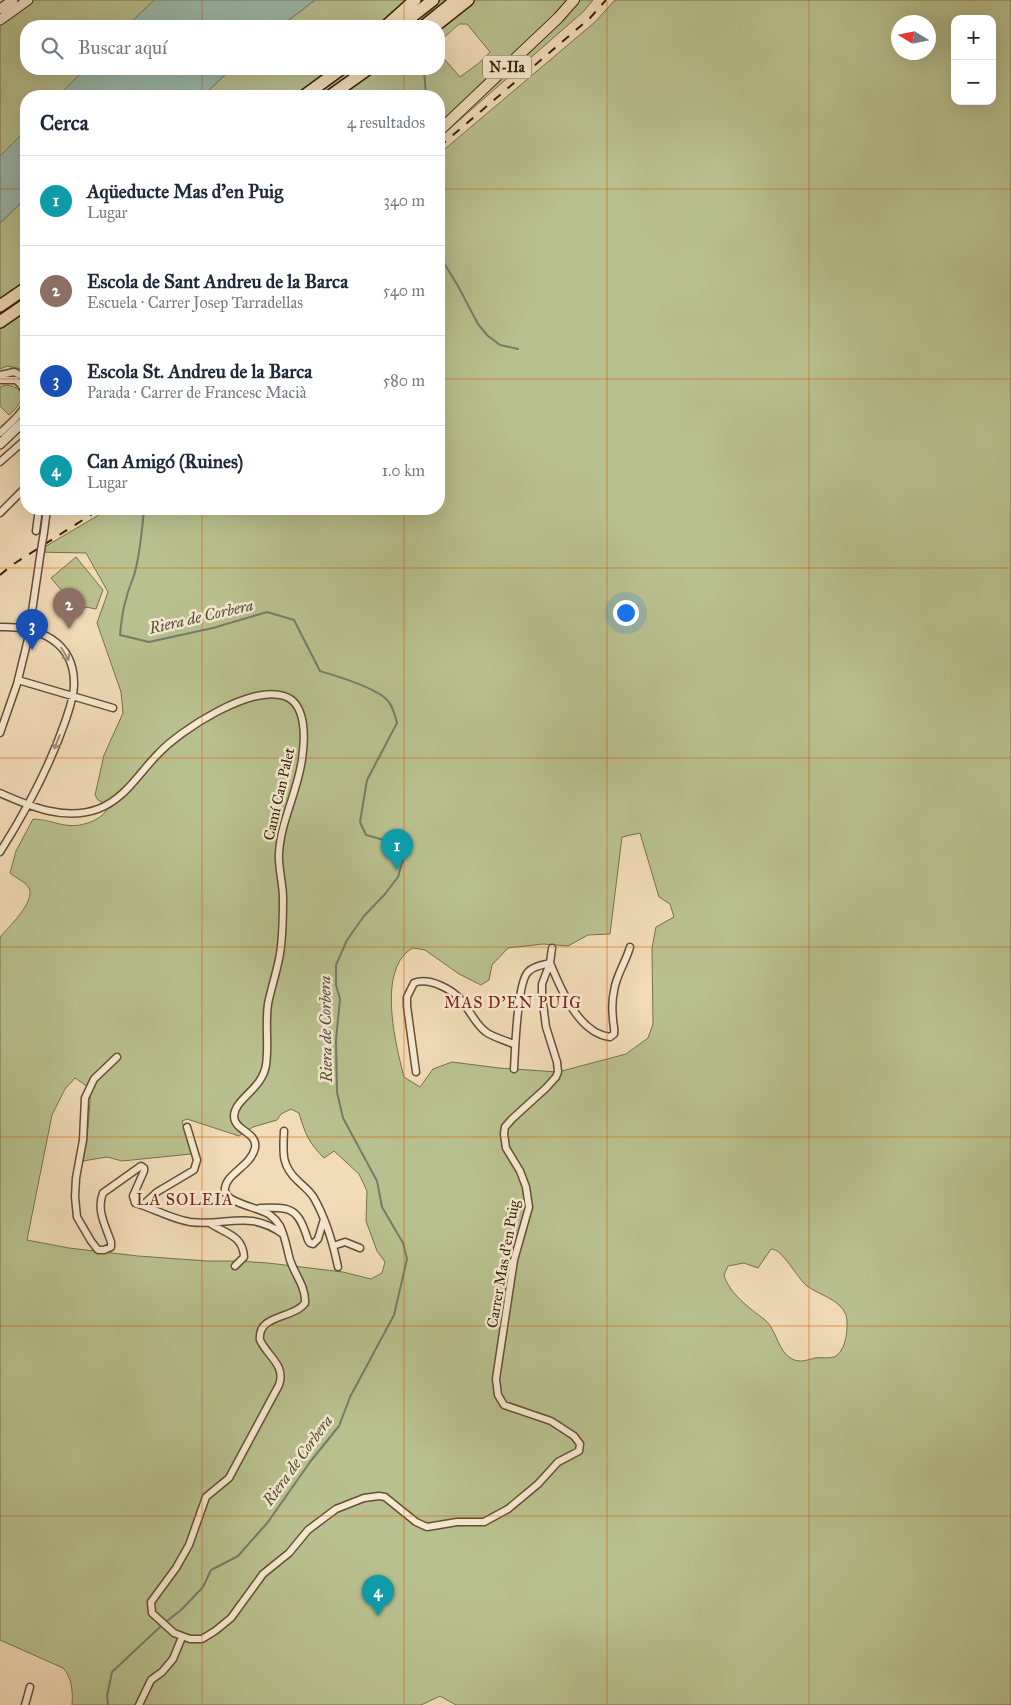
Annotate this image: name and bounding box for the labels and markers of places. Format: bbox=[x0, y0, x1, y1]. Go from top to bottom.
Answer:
pin: 2 bbox=[53, 588, 85, 629]
pin: 3 bbox=[16, 609, 48, 650]
pin: 1 bbox=[381, 829, 413, 870]
pin: 4 bbox=[362, 1575, 394, 1616]

